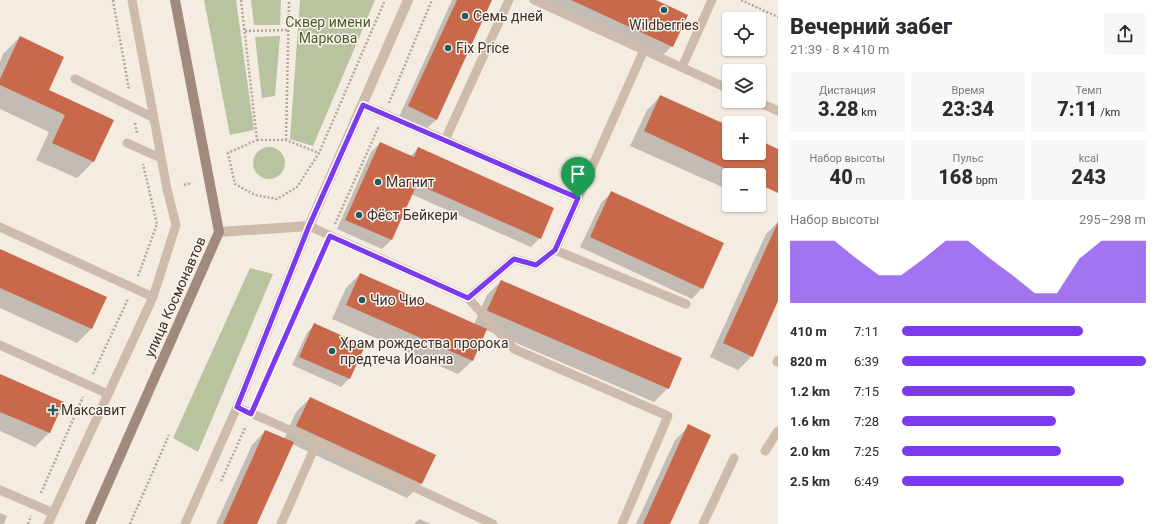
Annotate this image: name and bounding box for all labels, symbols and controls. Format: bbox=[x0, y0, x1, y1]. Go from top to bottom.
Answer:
marker: Wildberries bbox=[659, 5, 669, 15]
place label: Семь дней bbox=[473, 8, 543, 24]
marker: Семь дней bbox=[460, 11, 470, 21]
map controls bbox=[722, 12, 766, 212]
button: locate bbox=[722, 12, 766, 56]
button: share bbox=[1104, 13, 1146, 55]
park label: Сквер имени Маркова bbox=[285, 14, 371, 46]
text: Вечерний забег bbox=[790, 14, 952, 39]
place label: Wildberries bbox=[629, 17, 699, 33]
place label: Fix Price bbox=[456, 40, 509, 56]
text: 21:39 · 8 × 410 m bbox=[790, 42, 889, 57]
marker: Fix Price bbox=[443, 43, 453, 53]
button: layers bbox=[722, 64, 766, 108]
text: Дистанция bbox=[819, 84, 876, 97]
text: Время bbox=[951, 84, 985, 97]
text: Темп bbox=[1075, 84, 1102, 97]
text: 3.28 bbox=[818, 97, 859, 121]
text: 23:34 bbox=[942, 97, 994, 121]
text: 7:11 bbox=[1057, 97, 1098, 121]
text: km bbox=[859, 106, 877, 119]
text: /km bbox=[1098, 106, 1120, 119]
button: + bbox=[722, 116, 766, 160]
text: Набор высоты bbox=[809, 152, 885, 165]
text: Пульс bbox=[953, 152, 983, 165]
text: kcal bbox=[1079, 152, 1099, 165]
pin bbox=[561, 157, 595, 198]
icon: arrive bbox=[567, 163, 589, 185]
text: 40 bbox=[830, 165, 853, 189]
text: 168 bbox=[938, 165, 973, 189]
text: 243 bbox=[1071, 165, 1106, 189]
button: − bbox=[722, 168, 766, 212]
place label: Магнит bbox=[386, 174, 435, 190]
text: m bbox=[853, 174, 865, 187]
text: bpm bbox=[973, 174, 998, 187]
marker: Магнит bbox=[373, 177, 383, 187]
place label: Фёст Бейкери bbox=[367, 207, 458, 223]
marker: Фёст Бейкери bbox=[354, 210, 364, 220]
text: Набор высоты bbox=[790, 212, 879, 227]
text: 295–298 m bbox=[1079, 212, 1146, 227]
street label: улица Космонавтов bbox=[141, 234, 209, 360]
place label: Чио Чио bbox=[370, 292, 425, 308]
marker: Чио Чио bbox=[357, 295, 367, 305]
text: 410 m bbox=[790, 324, 827, 339]
text: 7:11 bbox=[854, 324, 879, 339]
place label: Храм рождества пророка предтеча Иоанна bbox=[340, 335, 509, 367]
marker: Храм рождества пророка предтеча Иоанна bbox=[327, 346, 337, 356]
text: 820 m bbox=[790, 354, 827, 369]
text: 6:39 bbox=[854, 354, 879, 369]
text: 1.2 km bbox=[790, 384, 830, 399]
text: 7:15 bbox=[854, 384, 879, 399]
place label: Максавит bbox=[61, 402, 126, 418]
marker: Максавит bbox=[48, 405, 58, 415]
text: 1.6 km bbox=[790, 414, 830, 429]
text: 7:28 bbox=[854, 414, 879, 429]
text: 2.0 km bbox=[790, 444, 830, 459]
text: 7:25 bbox=[854, 444, 879, 459]
text: 2.5 km bbox=[790, 474, 830, 489]
text: 6:49 bbox=[854, 474, 879, 489]

